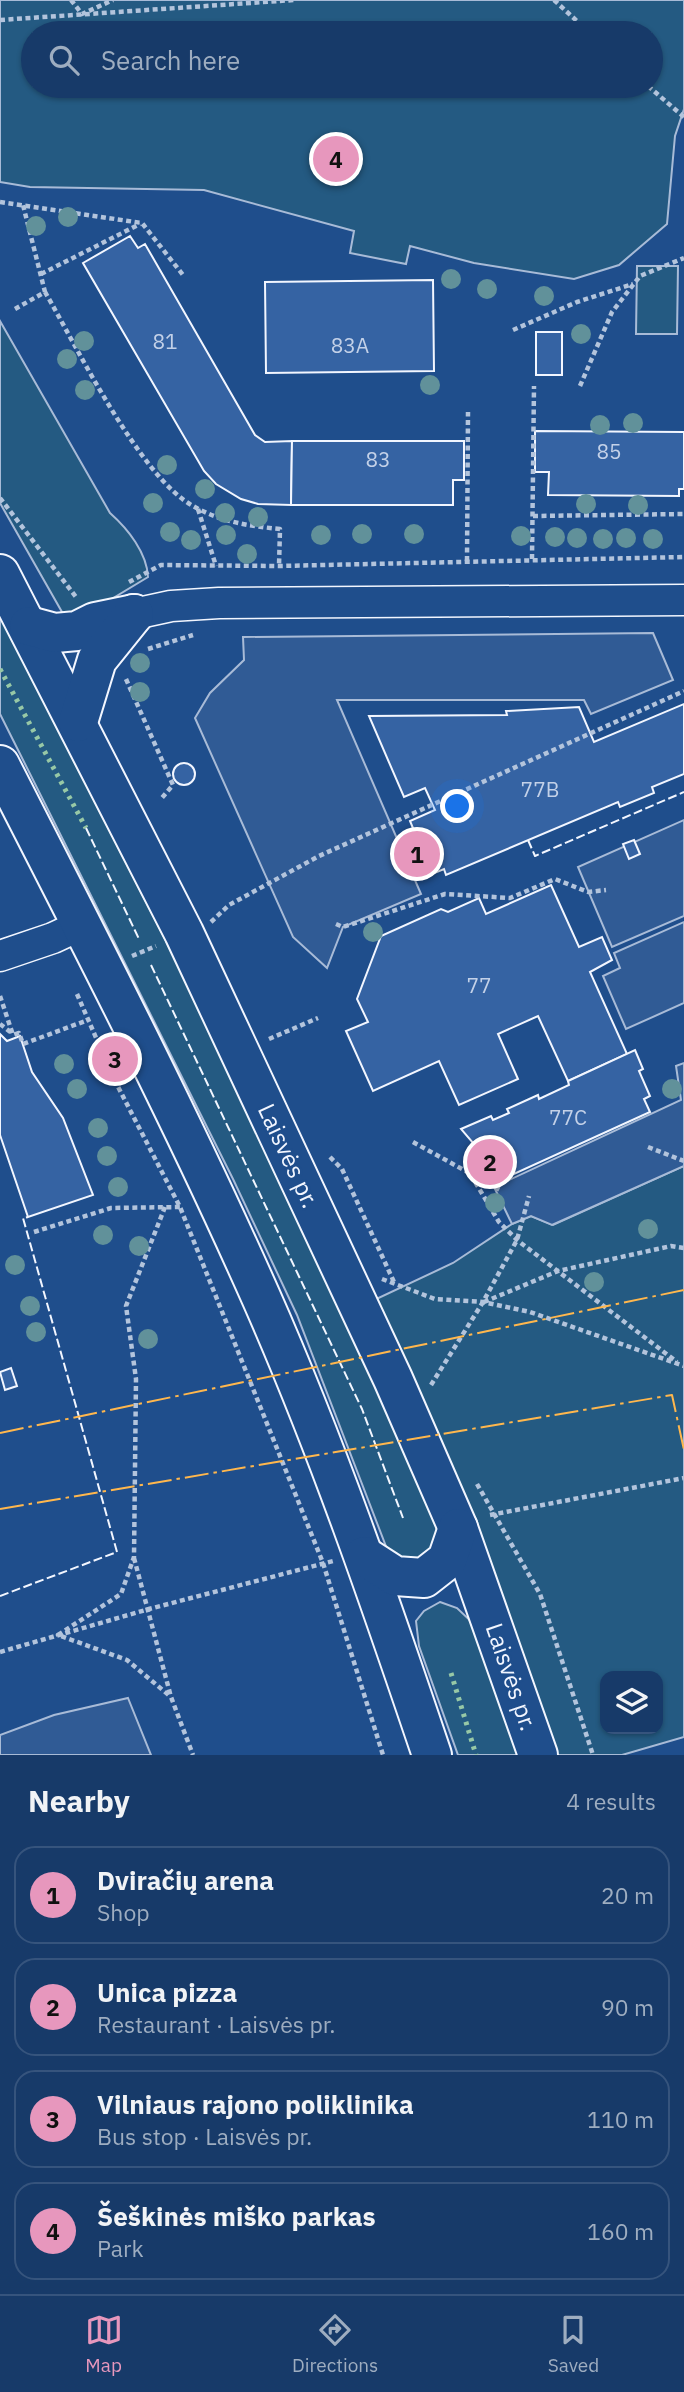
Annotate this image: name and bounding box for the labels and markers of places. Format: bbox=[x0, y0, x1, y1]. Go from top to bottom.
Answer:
pin: 4 bbox=[313, 133, 359, 185]
pin: 1 bbox=[394, 828, 440, 880]
pin: 3 bbox=[92, 1033, 138, 1085]
pin: 2 bbox=[467, 1136, 513, 1188]

